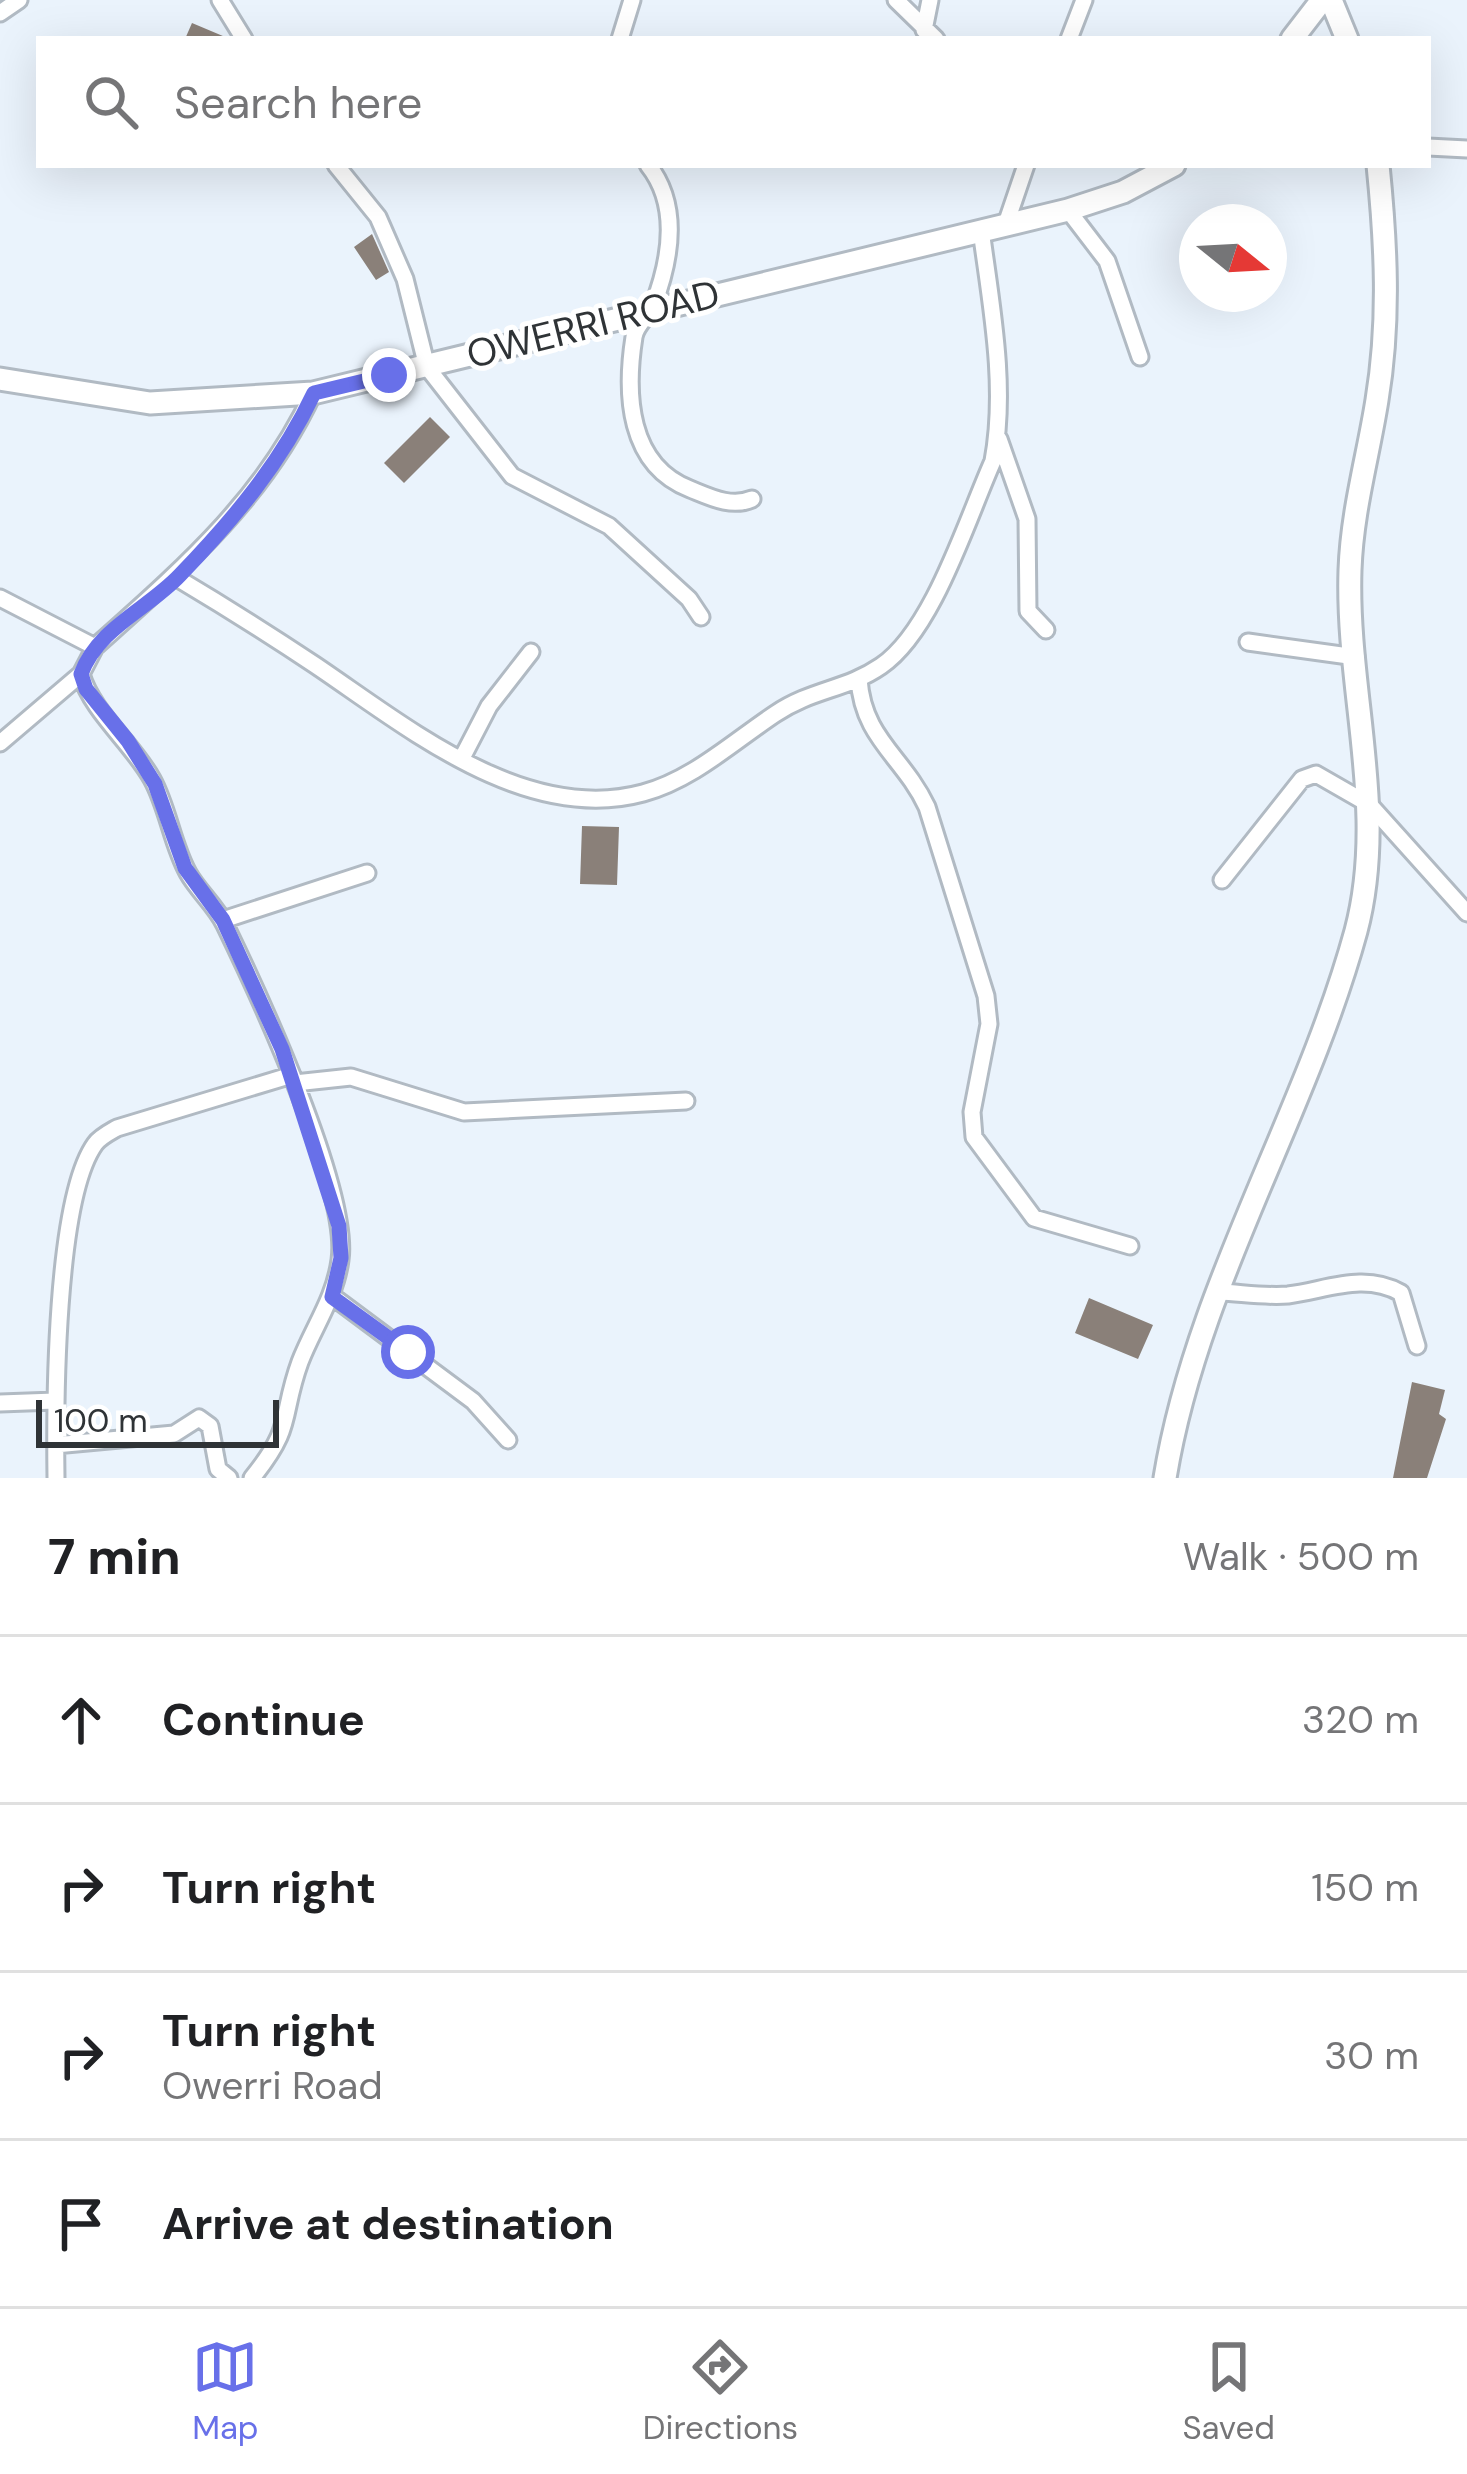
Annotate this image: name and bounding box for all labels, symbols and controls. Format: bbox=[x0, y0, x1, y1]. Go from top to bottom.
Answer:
search box bbox=[36, 36, 1431, 168]
icon: search bbox=[78, 69, 144, 135]
text: Search here bbox=[174, 73, 422, 132]
north arrow bbox=[1179, 204, 1287, 312]
street label: OWERRI ROAD bbox=[461, 268, 725, 380]
route end bbox=[362, 348, 416, 402]
route start bbox=[381, 1325, 435, 1379]
scale bar bbox=[36, 1394, 279, 1447]
text: 100 m bbox=[54, 1399, 148, 1442]
text: 7 min bbox=[48, 1523, 181, 1590]
text: Walk · 500 m bbox=[1183, 1531, 1419, 1582]
icon: ahead bbox=[48, 1687, 114, 1753]
text: Continue bbox=[162, 1690, 365, 1749]
text: 320 m bbox=[1302, 1694, 1419, 1745]
icon: right bbox=[48, 1855, 114, 1921]
text: Turn right bbox=[162, 1858, 376, 1917]
text: 150 m bbox=[1311, 1862, 1419, 1913]
text: Turn right bbox=[162, 2001, 376, 2060]
icon: right bbox=[48, 2023, 114, 2089]
text: 30 m bbox=[1324, 2030, 1419, 2081]
text: Owerri Road bbox=[162, 2060, 383, 2111]
icon: arrive bbox=[48, 2191, 114, 2257]
text: Arrive at destination bbox=[162, 2194, 614, 2253]
tab: Map bbox=[192, 2334, 259, 2449]
tab: Directions bbox=[643, 2334, 798, 2449]
tab: Saved bbox=[1182, 2334, 1275, 2449]

